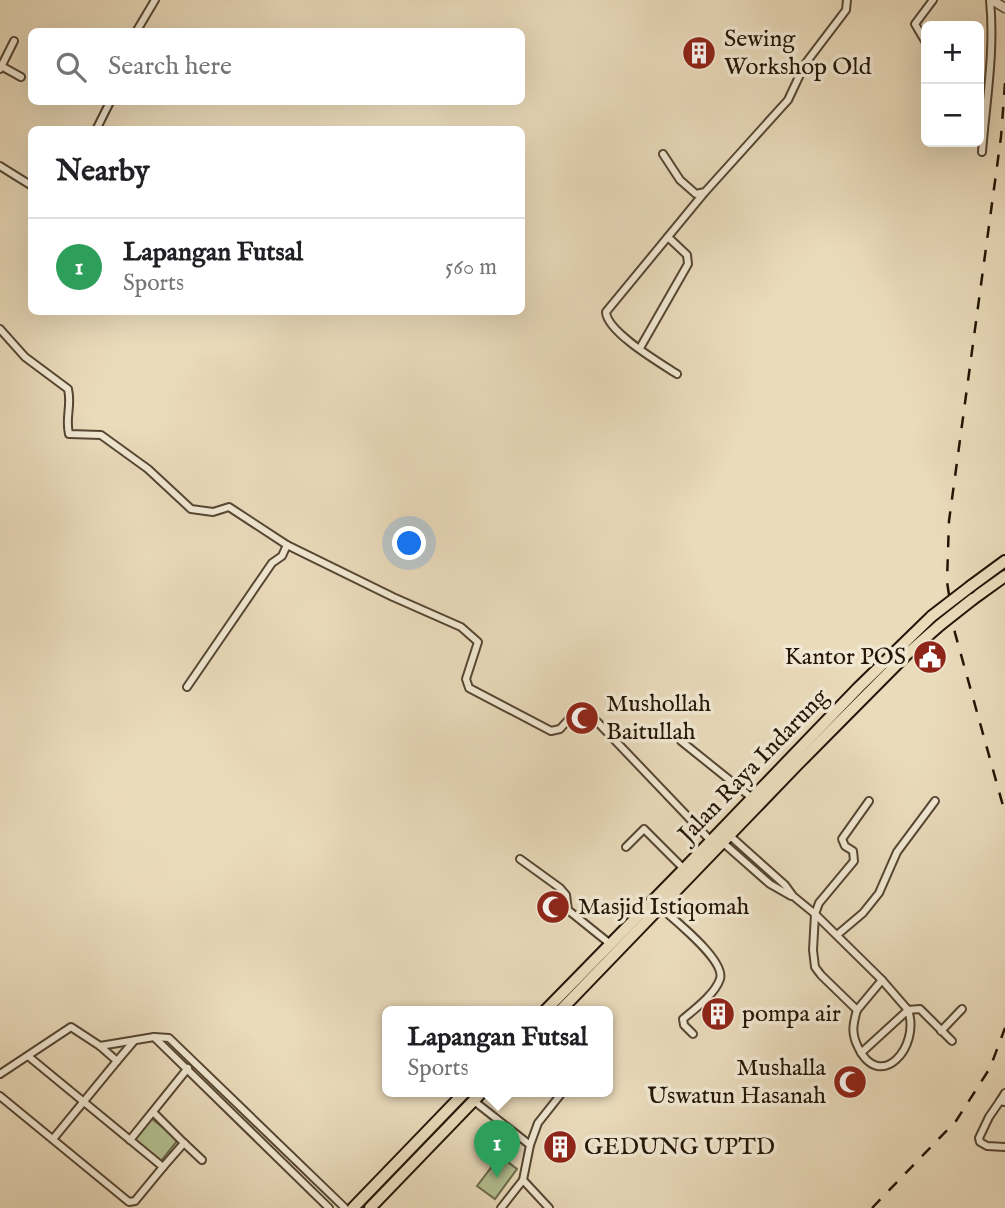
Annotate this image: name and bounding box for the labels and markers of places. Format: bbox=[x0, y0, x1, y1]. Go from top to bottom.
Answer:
place label: Sewing Workshop Old bbox=[724, 24, 872, 83]
building icon: Sewing Workshop Old bbox=[680, 34, 718, 72]
public building icon: Kantor POS bbox=[911, 638, 949, 676]
place label: Kantor POS bbox=[784, 642, 906, 673]
place label: Mushollah Baitullah bbox=[606, 689, 711, 748]
mosque icon: Mushollah Baitullah bbox=[563, 699, 601, 737]
mosque icon: Masjid Istiqomah bbox=[534, 888, 572, 926]
place label: Masjid Istiqomah bbox=[578, 892, 750, 923]
building icon: pompa air bbox=[699, 995, 737, 1033]
place label: pompa air bbox=[742, 999, 841, 1030]
place label: Mushalla Uswatun Hasanah bbox=[647, 1053, 827, 1112]
mosque icon: Mushalla Uswatun Hasanah bbox=[831, 1063, 869, 1101]
pin: 1 bbox=[474, 1120, 520, 1178]
building icon: GEDUNG UPTD bbox=[541, 1128, 579, 1166]
place label: GEDUNG UPTD bbox=[584, 1132, 775, 1163]

